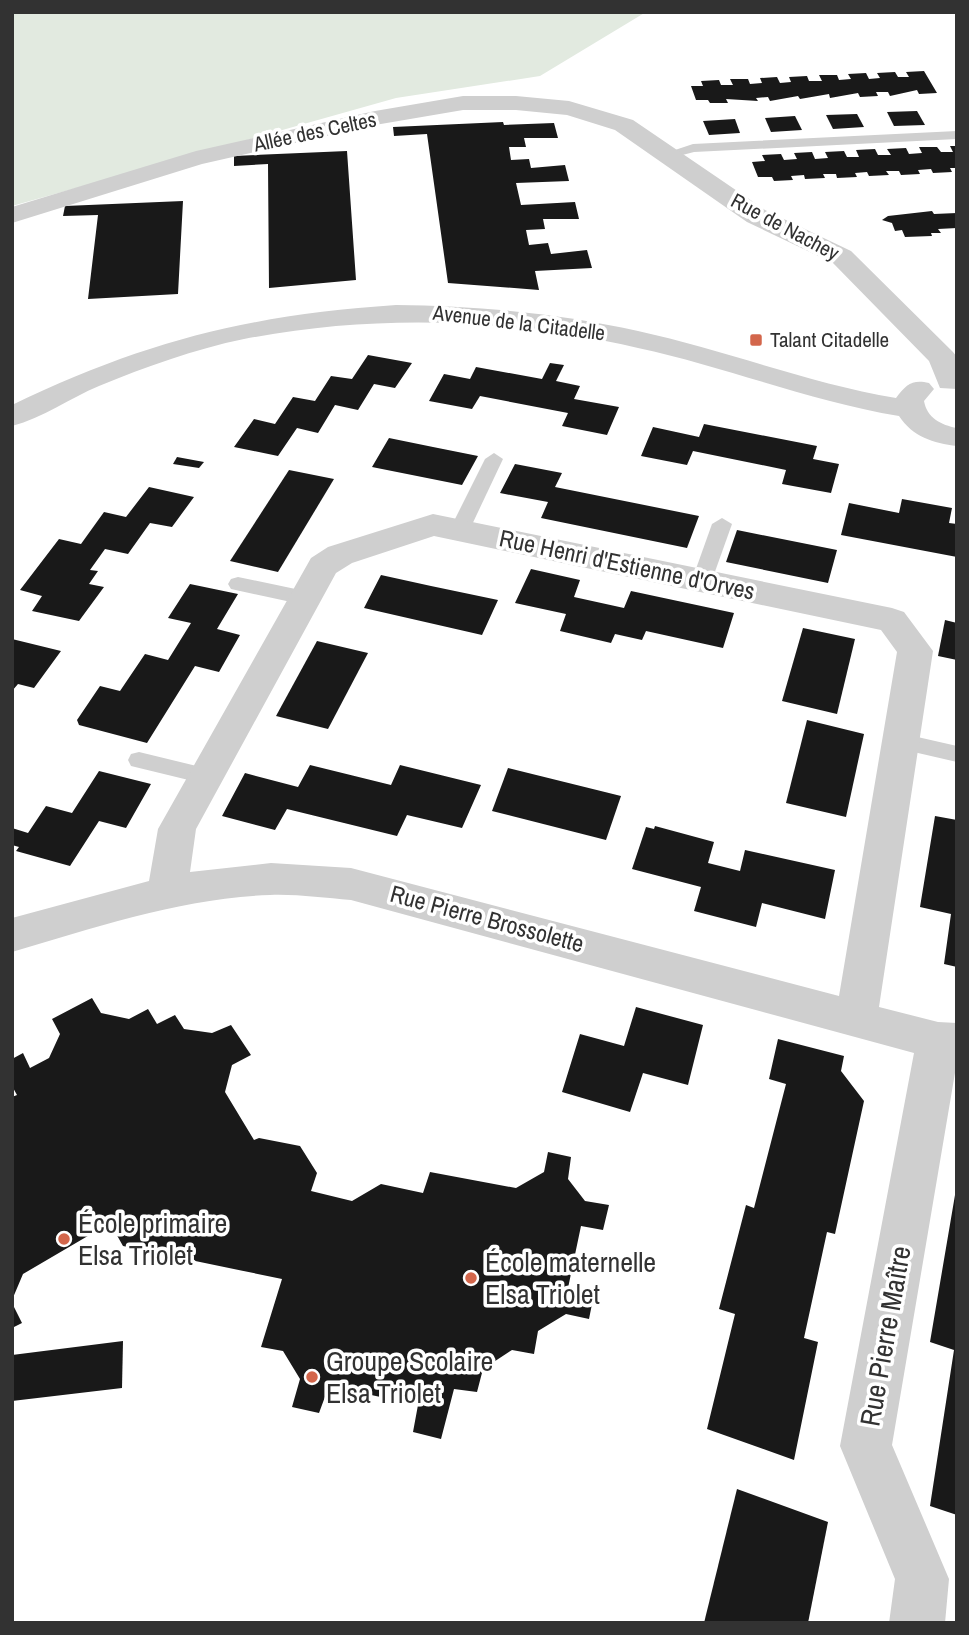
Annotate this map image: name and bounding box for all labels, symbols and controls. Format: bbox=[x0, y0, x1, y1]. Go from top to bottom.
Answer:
street label: Allée des Celtes bbox=[250, 104, 379, 159]
street label: Rue de Nachey bbox=[726, 186, 845, 267]
street label: Avenue de la Citadelle bbox=[430, 297, 607, 347]
place label: Talant Citadelle bbox=[770, 325, 889, 354]
marker: Talant Citadelle bbox=[748, 332, 764, 348]
street label: Rue Henri d'Estienne d'Orves bbox=[497, 521, 758, 607]
street label: Rue Pierre Brossolette bbox=[387, 877, 588, 959]
place label: École primaire Elsa Triolet bbox=[78, 1204, 227, 1274]
marker: École primaire Elsa Triolet bbox=[56, 1231, 72, 1247]
place label: École maternelle Elsa Triolet bbox=[485, 1243, 656, 1313]
street label: Rue Pierre Maître bbox=[850, 1243, 920, 1429]
marker: École maternelle Elsa Triolet bbox=[463, 1270, 479, 1286]
place label: Groupe Scolaire Elsa Triolet bbox=[326, 1342, 493, 1412]
marker: Groupe Scolaire Elsa Triolet bbox=[304, 1369, 320, 1385]

